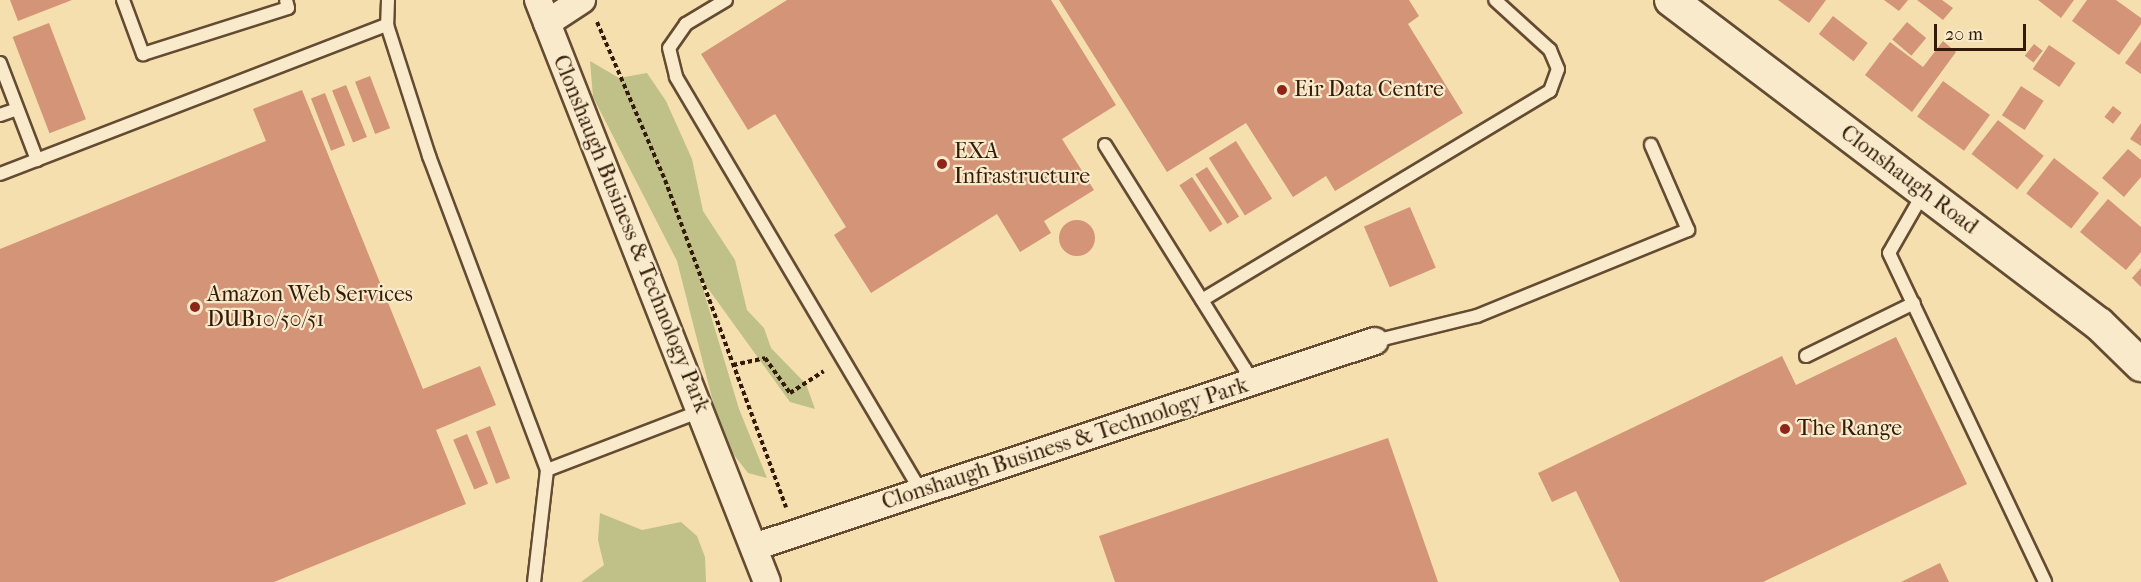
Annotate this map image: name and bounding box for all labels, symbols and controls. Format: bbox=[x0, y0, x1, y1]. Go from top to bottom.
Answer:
scale bar bbox=[1937, 12, 2028, 50]
text: 20 m bbox=[1945, 24, 1983, 45]
street label: Clonshaugh Business & Technology Park bbox=[547, 51, 715, 417]
place label: Eir Data Centre bbox=[1294, 77, 1444, 103]
marker: Eir Data Centre bbox=[1275, 83, 1289, 97]
street label: Clonshaugh Road bbox=[1835, 120, 1983, 240]
place label: EXA Infrastructure bbox=[954, 138, 1090, 190]
marker: EXA Infrastructure bbox=[935, 157, 949, 171]
place label: Amazon Web Services DUB10/50/51 bbox=[207, 281, 413, 332]
marker: Amazon Web Services DUB10/50/51 bbox=[188, 300, 202, 314]
street label: Clonshaugh Business & Technology Park bbox=[879, 372, 1251, 516]
place label: The Range bbox=[1797, 416, 1902, 442]
marker: The Range bbox=[1778, 422, 1792, 436]

